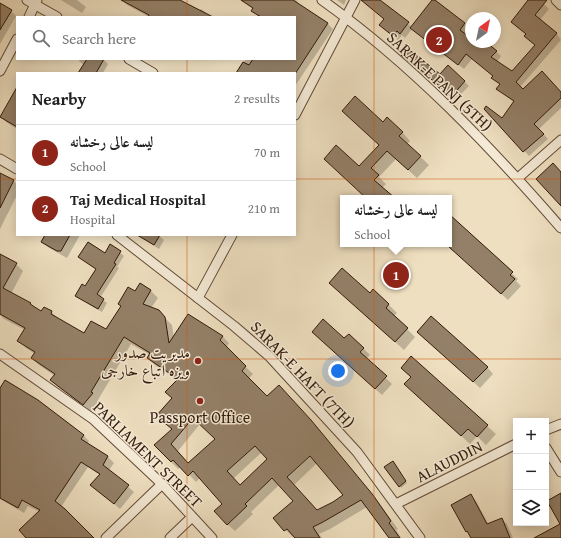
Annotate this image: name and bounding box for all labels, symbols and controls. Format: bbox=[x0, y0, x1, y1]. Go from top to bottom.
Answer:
north arrow bbox=[465, 12, 501, 48]
search box bbox=[16, 16, 296, 60]
pin: 2 bbox=[426, 25, 452, 55]
street label: SARAK-E PANJ (5TH) bbox=[382, 26, 498, 136]
icon: search bbox=[30, 27, 52, 49]
text: Search here bbox=[62, 28, 136, 49]
text: Nearby bbox=[32, 86, 86, 111]
text: 2 results bbox=[234, 89, 280, 108]
text: لیسه عالی رخشانه bbox=[70, 131, 153, 152]
text: 1 bbox=[42, 143, 48, 162]
text: 70 m bbox=[254, 143, 280, 162]
text: School bbox=[70, 157, 106, 176]
text: Taj Medical Hospital bbox=[70, 189, 206, 210]
popup bbox=[340, 195, 452, 247]
text: 2 bbox=[42, 199, 48, 218]
text: 210 m bbox=[248, 199, 280, 218]
text: لیسه عالی رخشانه bbox=[354, 199, 438, 220]
text: Hospital bbox=[70, 210, 115, 229]
text: School bbox=[354, 225, 390, 244]
pin: 1 bbox=[383, 260, 409, 290]
street label: SARAK-E HAFT (7TH) bbox=[245, 315, 361, 433]
place label: مدیریت صدور ویزه اتباع خارجی bbox=[101, 340, 190, 384]
marker: مدیریت صدور ویزه اتباع خارجی bbox=[193, 356, 203, 366]
your location bbox=[328, 361, 348, 381]
street label: PARLIAMENT STREET bbox=[88, 395, 208, 513]
marker: Passport Office bbox=[195, 396, 205, 406]
place label: Passport Office bbox=[150, 405, 250, 429]
map controls bbox=[513, 418, 549, 526]
button: + bbox=[513, 418, 549, 454]
street label: ALAUDDIN bbox=[412, 434, 487, 488]
button: − bbox=[513, 454, 549, 490]
button: layers bbox=[513, 490, 549, 526]

